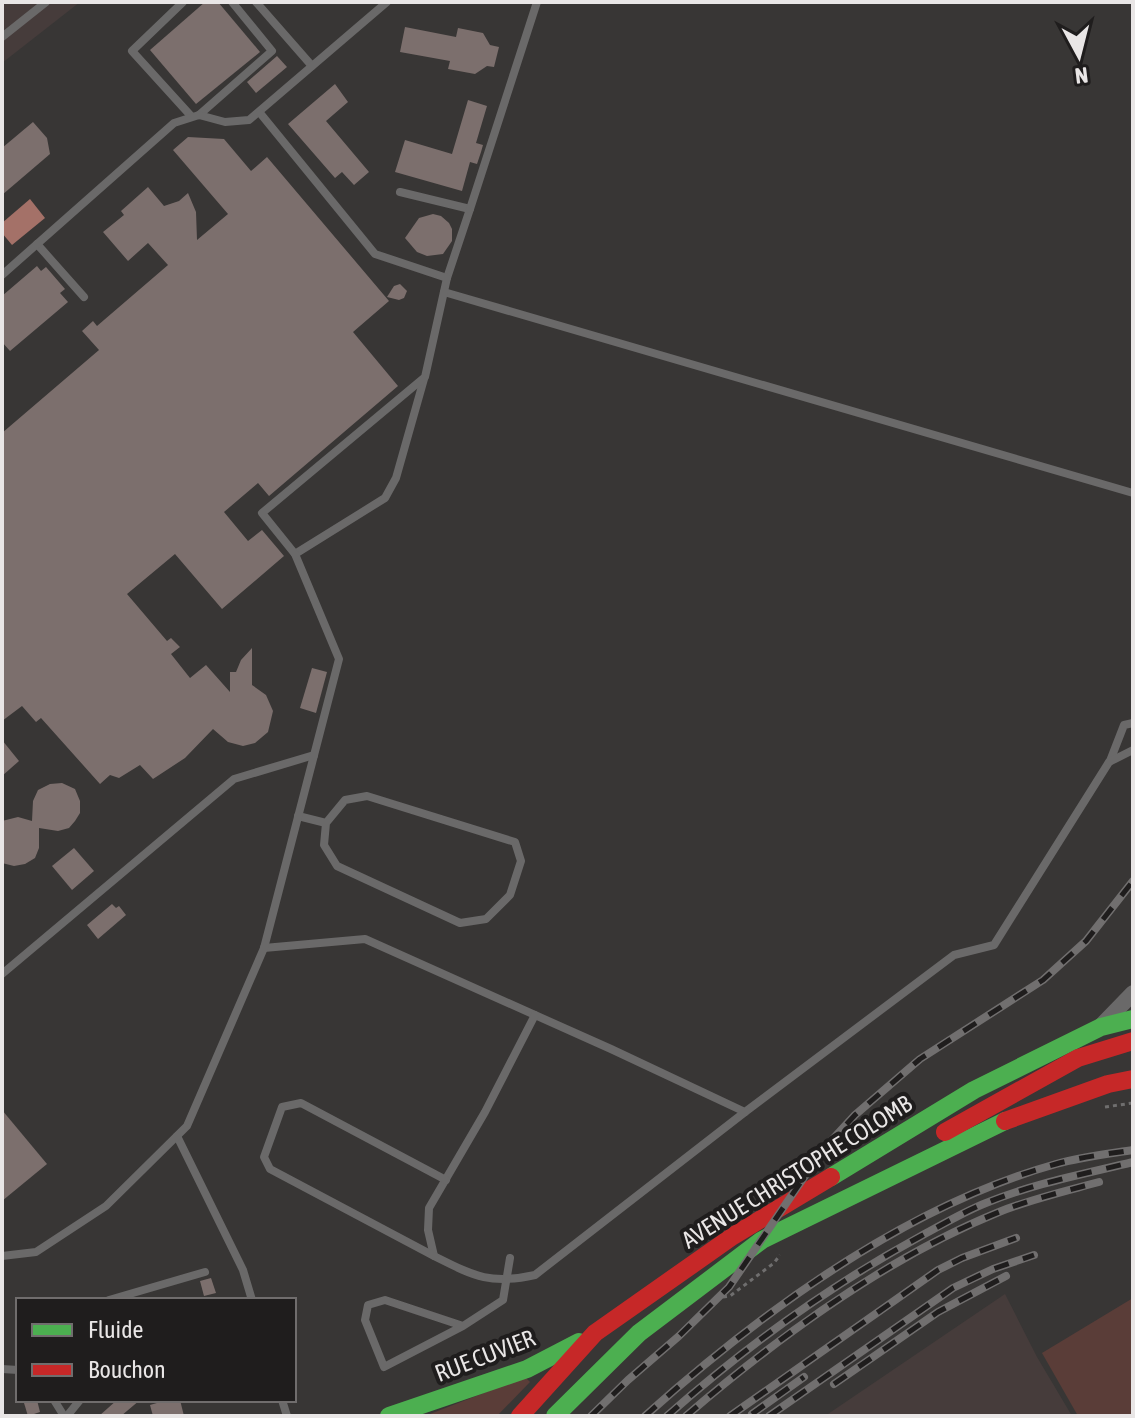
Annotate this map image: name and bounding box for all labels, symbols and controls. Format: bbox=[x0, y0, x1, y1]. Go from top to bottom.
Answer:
north arrow bbox=[1039, 16, 1119, 96]
text: N bbox=[1073, 62, 1089, 90]
street label: AVENUE CHRISTOPHE COLOMB bbox=[677, 1089, 917, 1253]
legend bbox=[16, 1298, 296, 1402]
text: Fluide bbox=[88, 1316, 143, 1343]
street label: RUE CUVIER bbox=[431, 1324, 539, 1387]
text: Bouchon bbox=[88, 1356, 166, 1383]

